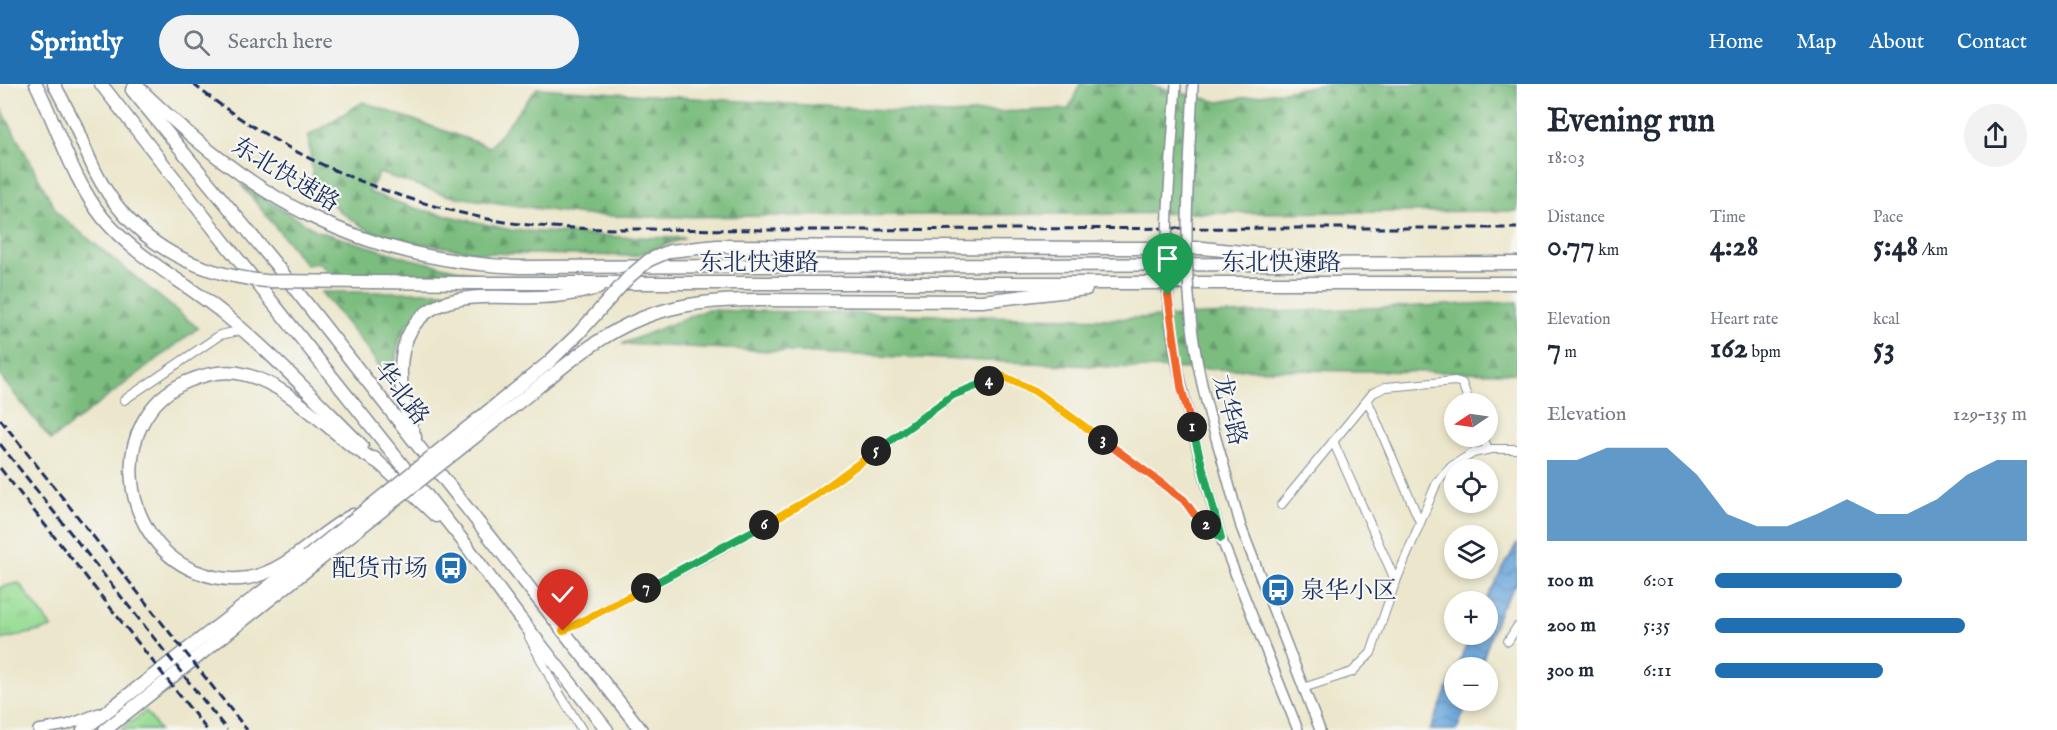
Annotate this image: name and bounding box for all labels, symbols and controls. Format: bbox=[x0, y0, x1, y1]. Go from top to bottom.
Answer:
search box bbox=[159, 15, 579, 69]
text: Sprintly bbox=[30, 25, 123, 60]
icon: search bbox=[180, 26, 213, 59]
text: Search here bbox=[228, 28, 333, 56]
text: Home bbox=[1708, 29, 1763, 56]
text: Map bbox=[1796, 29, 1836, 56]
text: About bbox=[1869, 29, 1924, 56]
text: Contact bbox=[1957, 29, 2027, 56]
text: Evening run bbox=[1547, 101, 1715, 143]
button: share bbox=[1964, 104, 2027, 167]
street label: 东北快速路 bbox=[226, 131, 345, 219]
text: 18:03 bbox=[1547, 145, 1585, 170]
text: Distance bbox=[1547, 208, 1605, 228]
text: Time bbox=[1710, 208, 1746, 228]
text: Pace bbox=[1873, 208, 1903, 228]
text: 0.77 bbox=[1547, 228, 1595, 266]
text: 4:28 bbox=[1710, 228, 1758, 266]
text: 5:48 bbox=[1873, 228, 1918, 266]
pin bbox=[1142, 233, 1193, 295]
text: km bbox=[1595, 241, 1619, 261]
text: /km bbox=[1918, 241, 1948, 261]
icon: arrive bbox=[1151, 242, 1184, 275]
street label: 东北快速路 bbox=[699, 248, 819, 279]
street label: 东北快速路 bbox=[1221, 248, 1341, 279]
text: Elevation bbox=[1547, 310, 1610, 330]
text: Heart rate bbox=[1710, 310, 1778, 330]
text: kcal bbox=[1873, 310, 1900, 330]
text: 7 bbox=[1547, 330, 1561, 368]
text: 162 bbox=[1710, 330, 1748, 368]
text: 53 bbox=[1873, 330, 1895, 368]
text: m bbox=[1561, 343, 1577, 363]
text: bpm bbox=[1748, 343, 1781, 363]
street label: 华北路 bbox=[366, 356, 435, 432]
pin: 4 bbox=[974, 366, 1004, 396]
text: 4 bbox=[985, 371, 993, 391]
street label: 龙华路 bbox=[1205, 372, 1252, 449]
north arrow bbox=[1444, 393, 1498, 447]
map controls bbox=[1444, 393, 1498, 711]
text: Elevation bbox=[1547, 402, 1626, 427]
text: 129–135 m bbox=[1953, 402, 2027, 427]
pin: 1 bbox=[1177, 412, 1207, 442]
text: 1 bbox=[1189, 417, 1195, 437]
pin: 3 bbox=[1088, 425, 1118, 455]
text: 3 bbox=[1100, 430, 1106, 450]
pin: 5 bbox=[861, 436, 891, 466]
text: 5 bbox=[873, 441, 879, 461]
button: locate bbox=[1444, 459, 1498, 513]
pin: 6 bbox=[749, 510, 779, 540]
pin: 2 bbox=[1191, 510, 1221, 540]
text: 6 bbox=[761, 515, 767, 535]
text: 2 bbox=[1202, 515, 1210, 535]
button: layers bbox=[1444, 525, 1498, 579]
bus stop icon: 配货市场 bbox=[433, 550, 469, 586]
place label: 配货市场 bbox=[332, 554, 428, 585]
text: 100 m bbox=[1547, 568, 1594, 593]
text: 6:01 bbox=[1643, 568, 1674, 593]
pin bbox=[537, 569, 588, 631]
bus stop icon: 泉华小区 bbox=[1260, 572, 1296, 608]
pin: 7 bbox=[631, 573, 661, 603]
place label: 泉华小区 bbox=[1301, 576, 1397, 607]
icon: check bbox=[546, 578, 579, 611]
text: 7 bbox=[642, 578, 650, 598]
button: + bbox=[1444, 591, 1498, 645]
text: 200 m bbox=[1547, 613, 1596, 638]
text: 5:35 bbox=[1643, 613, 1670, 638]
button: − bbox=[1444, 657, 1498, 711]
text: 300 m bbox=[1547, 658, 1594, 683]
text: 6:11 bbox=[1643, 658, 1672, 683]

